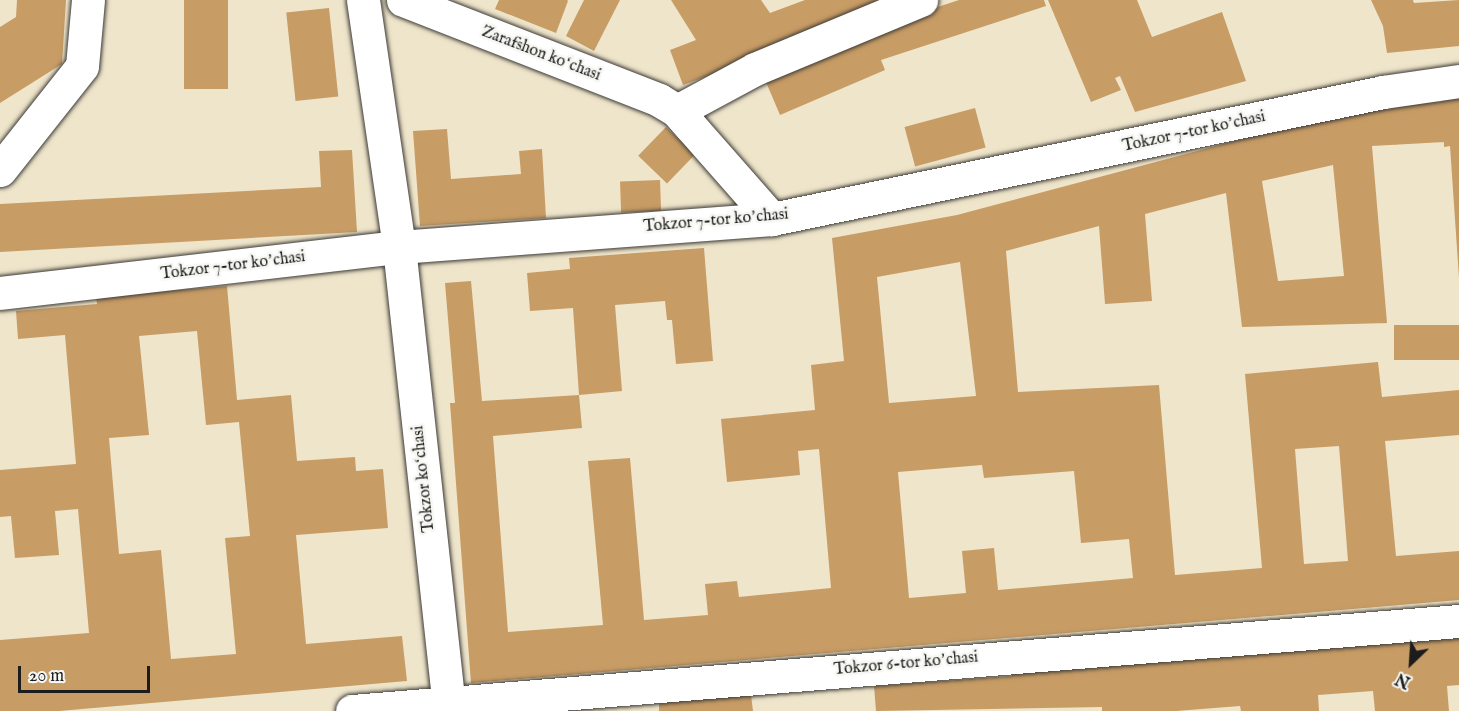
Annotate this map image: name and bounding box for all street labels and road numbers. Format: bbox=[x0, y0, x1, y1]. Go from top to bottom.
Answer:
street label: Zarafshon koʻchasi bbox=[479, 22, 603, 86]
street label: Tokzor 7-tor koʼchasi bbox=[1121, 107, 1267, 157]
street label: Tokzor 7-tor koʼchasi bbox=[643, 205, 789, 237]
street label: Tokzor 7-tor koʼchasi bbox=[160, 248, 306, 284]
street label: Tokzor koʻchasi bbox=[409, 425, 439, 533]
street label: Tokzor 6-tor koʼchasi bbox=[833, 648, 979, 680]

